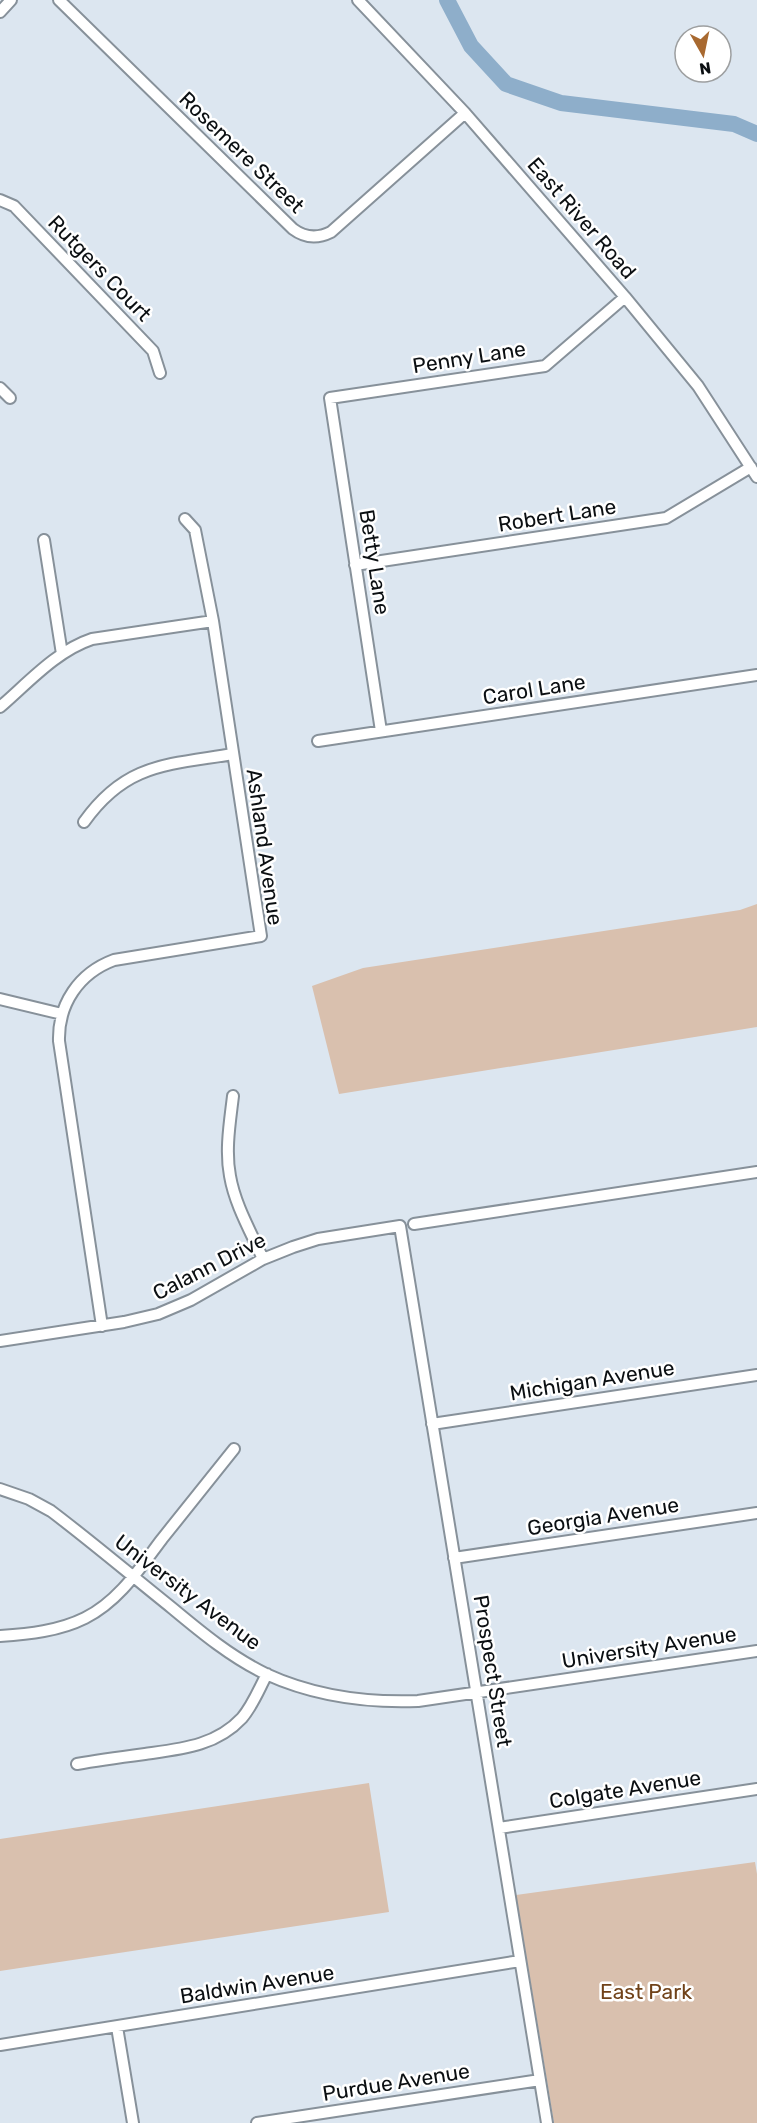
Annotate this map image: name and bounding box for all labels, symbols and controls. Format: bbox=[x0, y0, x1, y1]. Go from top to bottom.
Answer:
north arrow bbox=[673, 24, 733, 84]
text: N bbox=[698, 58, 712, 79]
street label: Rosemere Street bbox=[174, 86, 310, 218]
street label: East River Road bbox=[523, 152, 641, 284]
street label: Rutgers Court bbox=[43, 210, 157, 326]
street label: Penny Lane bbox=[411, 336, 527, 378]
street label: Robert Lane bbox=[496, 493, 618, 537]
street label: Betty Lane bbox=[354, 508, 396, 616]
street label: Carol Lane bbox=[481, 669, 587, 709]
street label: Ashland Avenue bbox=[242, 767, 288, 927]
street label: Calann Drive bbox=[148, 1227, 270, 1305]
street label: Michigan Avenue bbox=[508, 1355, 676, 1405]
street label: Georgia Avenue bbox=[525, 1492, 681, 1540]
street label: University Avenue bbox=[110, 1529, 266, 1655]
street label: Prospect Street bbox=[469, 1593, 517, 1749]
street label: University Avenue bbox=[560, 1621, 738, 1673]
street label: Colgate Avenue bbox=[547, 1765, 703, 1813]
street label: Baldwin Avenue bbox=[178, 1959, 336, 2009]
park label: East Park bbox=[600, 1979, 692, 2004]
street label: Purdue Avenue bbox=[321, 2058, 471, 2106]

